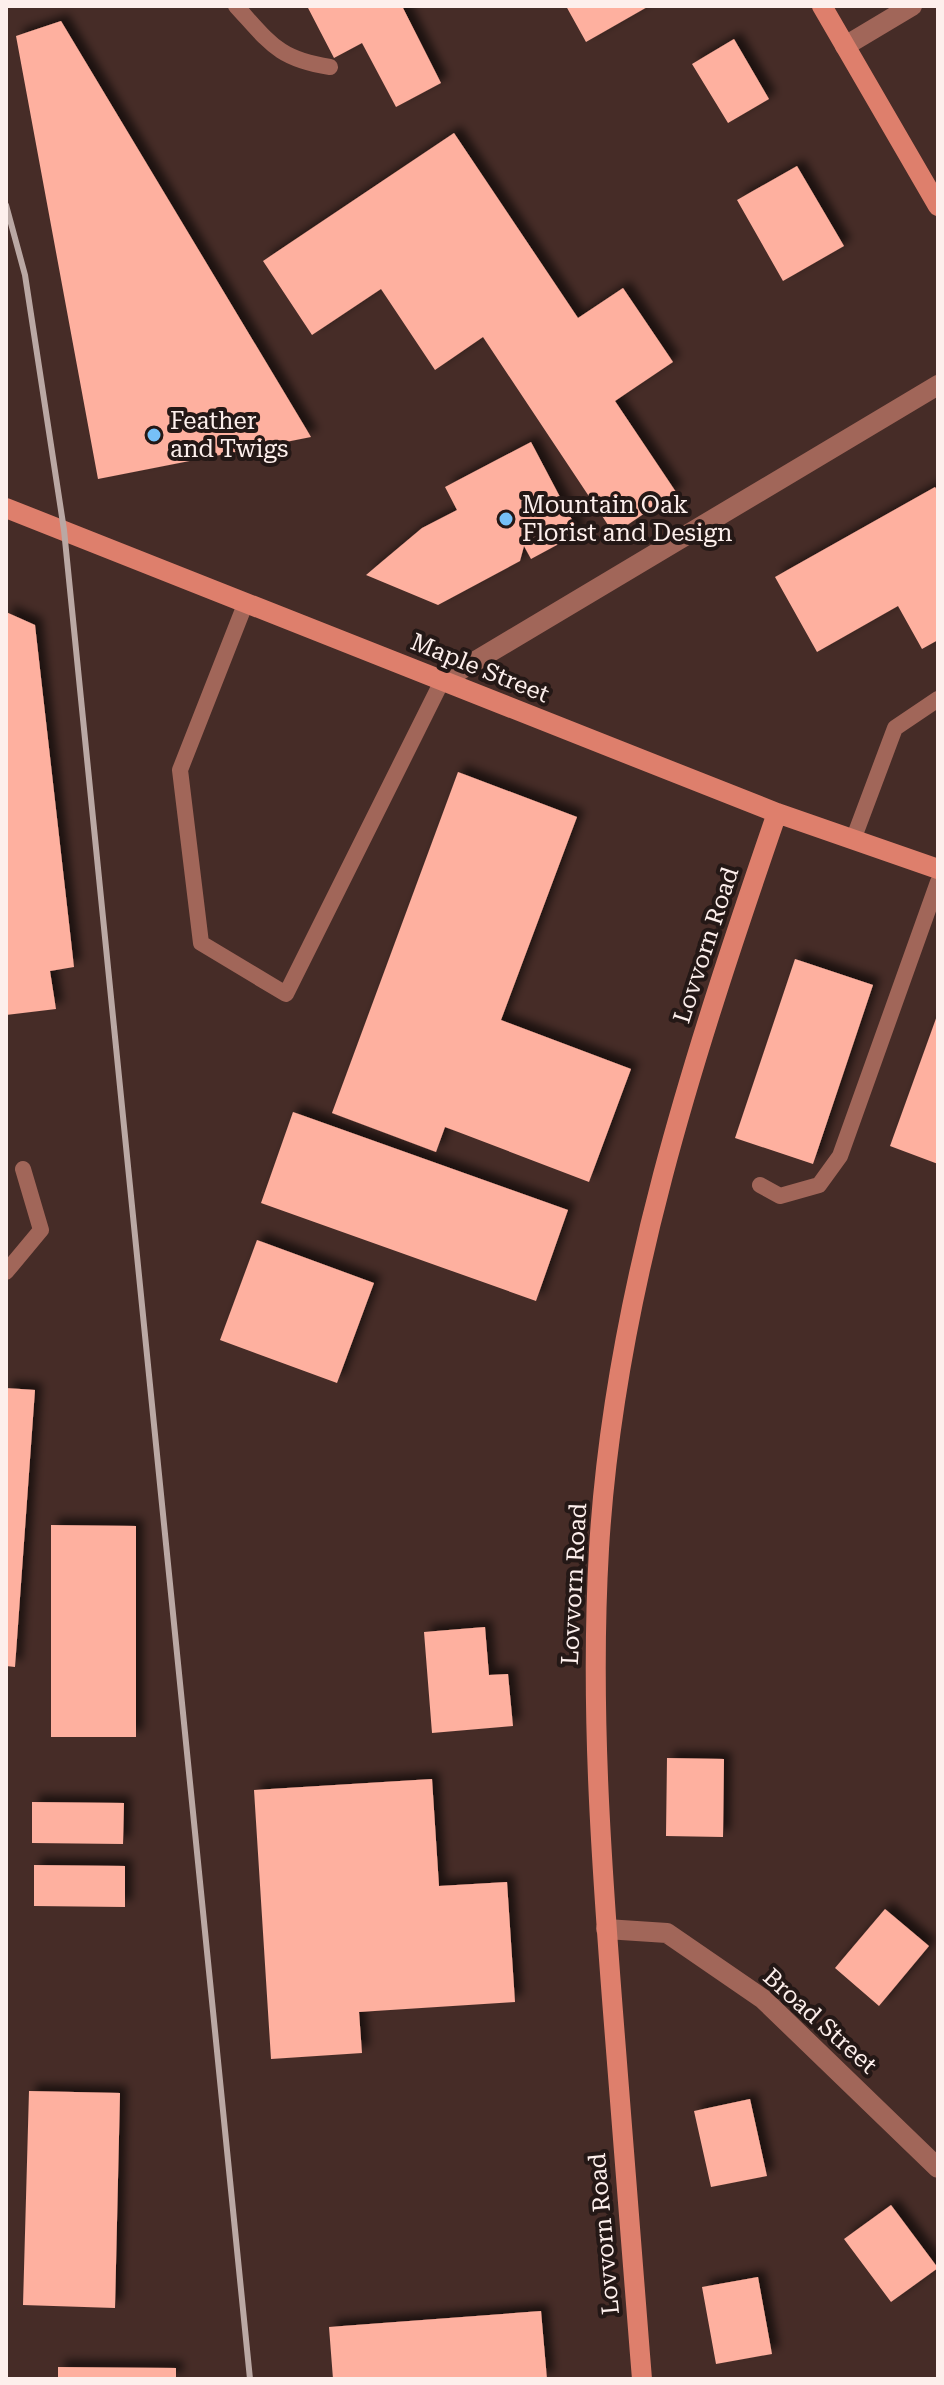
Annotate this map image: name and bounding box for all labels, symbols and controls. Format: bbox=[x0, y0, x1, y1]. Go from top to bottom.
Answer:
place label: Feather and Twigs bbox=[170, 407, 288, 463]
marker: Feather and Twigs bbox=[145, 426, 163, 444]
place label: Mountain Oak Florist and Design bbox=[522, 491, 733, 547]
marker: Mountain Oak Florist and Design bbox=[497, 510, 515, 528]
street label: Maple Street bbox=[407, 628, 553, 708]
street label: Lovvorn Road bbox=[668, 864, 744, 1026]
street label: Lovvorn Road bbox=[556, 1502, 592, 1666]
street label: Broad Street bbox=[757, 1963, 883, 2079]
street label: Lovvorn Road bbox=[583, 2152, 625, 2316]

